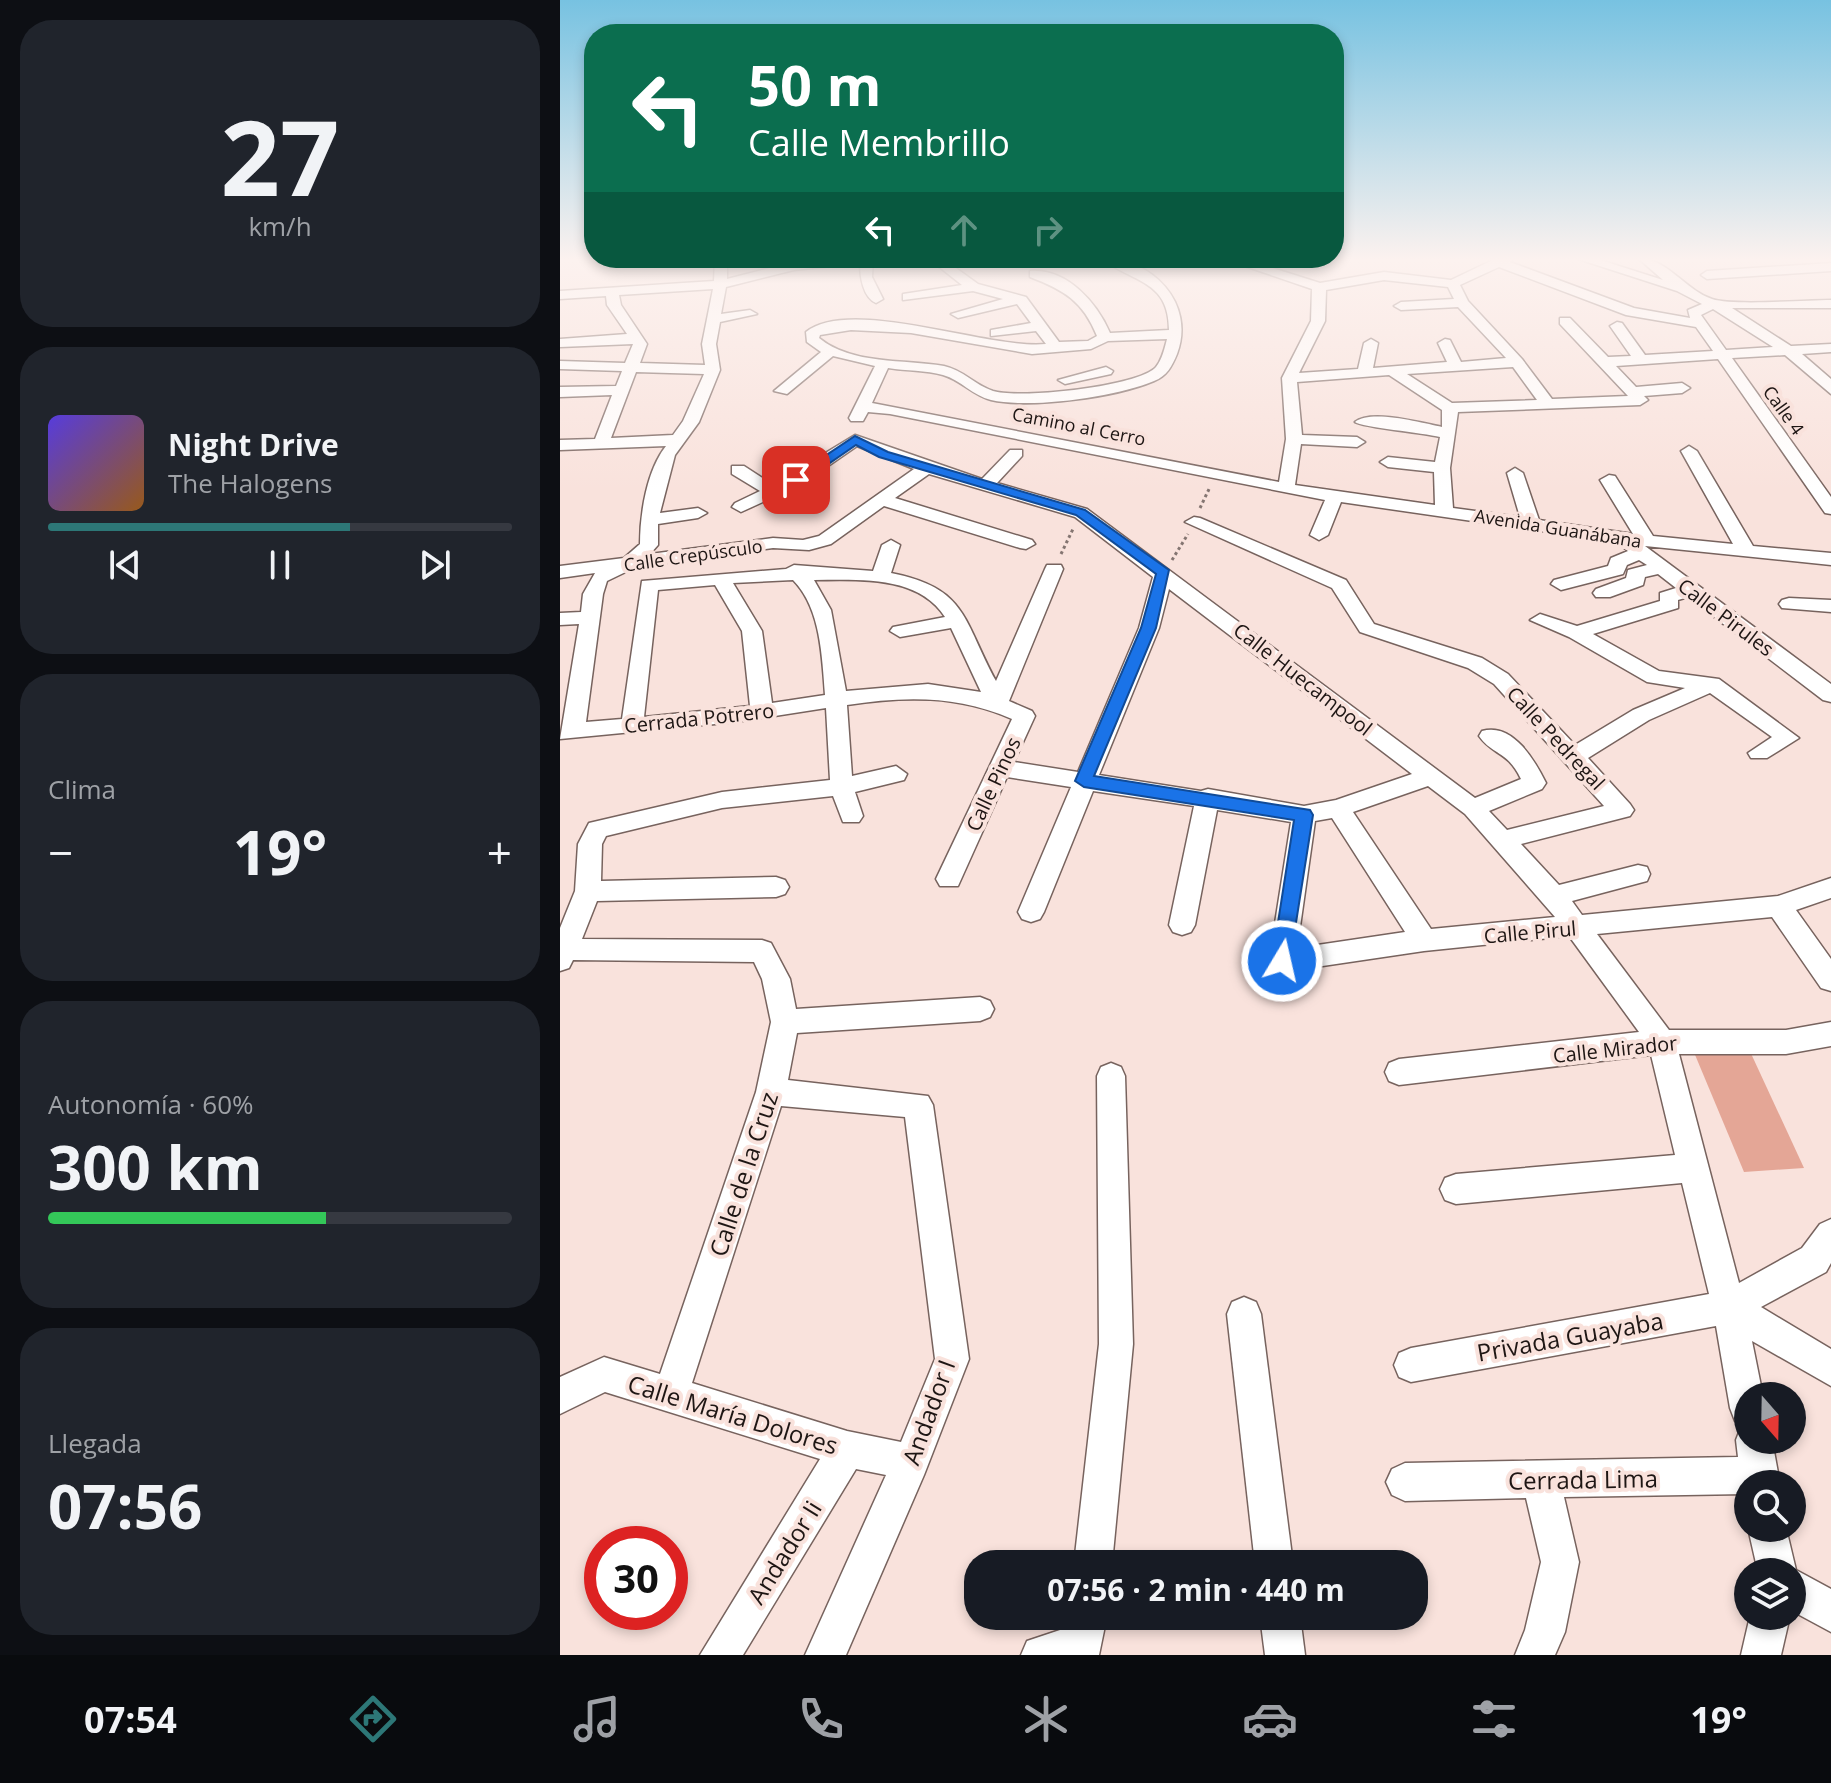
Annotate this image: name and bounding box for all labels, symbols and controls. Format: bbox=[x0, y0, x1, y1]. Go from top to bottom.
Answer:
text: 50 m bbox=[748, 46, 882, 122]
icon: left bbox=[616, 56, 720, 160]
text: 27 bbox=[221, 85, 339, 226]
text: Calle Membrillo bbox=[748, 118, 1010, 167]
text: km/h bbox=[248, 208, 312, 244]
icon: left bbox=[858, 208, 902, 252]
icon: ahead bbox=[942, 208, 986, 252]
icon: right bbox=[1026, 208, 1070, 252]
street label: Calle 4 bbox=[1758, 380, 1810, 440]
street label: Camino al Cerro bbox=[1010, 401, 1148, 451]
text: Night Drive bbox=[168, 424, 339, 465]
pin bbox=[762, 446, 830, 514]
icon: arrive bbox=[774, 458, 818, 502]
text: The Halogens bbox=[168, 465, 333, 501]
street label: Avenida Guanábana bbox=[1473, 503, 1643, 553]
street label: Calle Crepúsculo bbox=[622, 533, 764, 577]
icon: previous bbox=[103, 543, 147, 587]
icon: pause bbox=[258, 543, 302, 587]
icon: next bbox=[413, 543, 457, 587]
street label: Calle Pirules bbox=[1673, 572, 1779, 662]
street label: Calle Huecampool bbox=[1228, 616, 1378, 742]
street label: Calle Pedregal bbox=[1501, 680, 1611, 796]
street label: Cerrada Potrero bbox=[623, 697, 775, 739]
street label: Calle Pinos bbox=[959, 732, 1027, 836]
text: Clima bbox=[48, 771, 116, 807]
text: 19° bbox=[233, 811, 327, 893]
text: − bbox=[48, 822, 73, 882]
text: + bbox=[487, 822, 512, 882]
street label: Calle Pirul bbox=[1483, 915, 1577, 949]
position arrow bbox=[1240, 919, 1324, 1003]
street label: Calle Mirador bbox=[1551, 1029, 1679, 1069]
text: Autonomía · 60% bbox=[48, 1086, 254, 1122]
street label: Calle de la Cruz bbox=[701, 1087, 785, 1261]
text: 300 km bbox=[48, 1126, 263, 1208]
street label: Privada Guayaba bbox=[1474, 1303, 1666, 1369]
street label: Andador I bbox=[894, 1355, 962, 1469]
street label: Calle María Dolores bbox=[624, 1366, 842, 1462]
north arrow bbox=[1734, 1382, 1806, 1454]
map controls bbox=[1734, 1382, 1806, 1630]
text: Llegada bbox=[48, 1425, 142, 1461]
street label: Cerrada Lima bbox=[1508, 1461, 1658, 1497]
text: 07:56 bbox=[48, 1465, 202, 1547]
button: search bbox=[1734, 1470, 1806, 1542]
street label: Andador Ii bbox=[739, 1494, 829, 1610]
speed limit sign: 30 bbox=[584, 1526, 688, 1630]
button: layers bbox=[1734, 1558, 1806, 1630]
text: 07:56 · 2 min · 440 m bbox=[1047, 1569, 1345, 1610]
icon: directions bbox=[345, 1691, 401, 1747]
icon: music bbox=[569, 1691, 625, 1747]
icon: phone bbox=[793, 1691, 849, 1747]
icon: climate bbox=[1018, 1691, 1074, 1747]
icon: car bbox=[1242, 1691, 1298, 1747]
icon: filters bbox=[1466, 1691, 1522, 1747]
text: 07:54 bbox=[84, 1695, 177, 1744]
text: 19° bbox=[1690, 1695, 1747, 1744]

